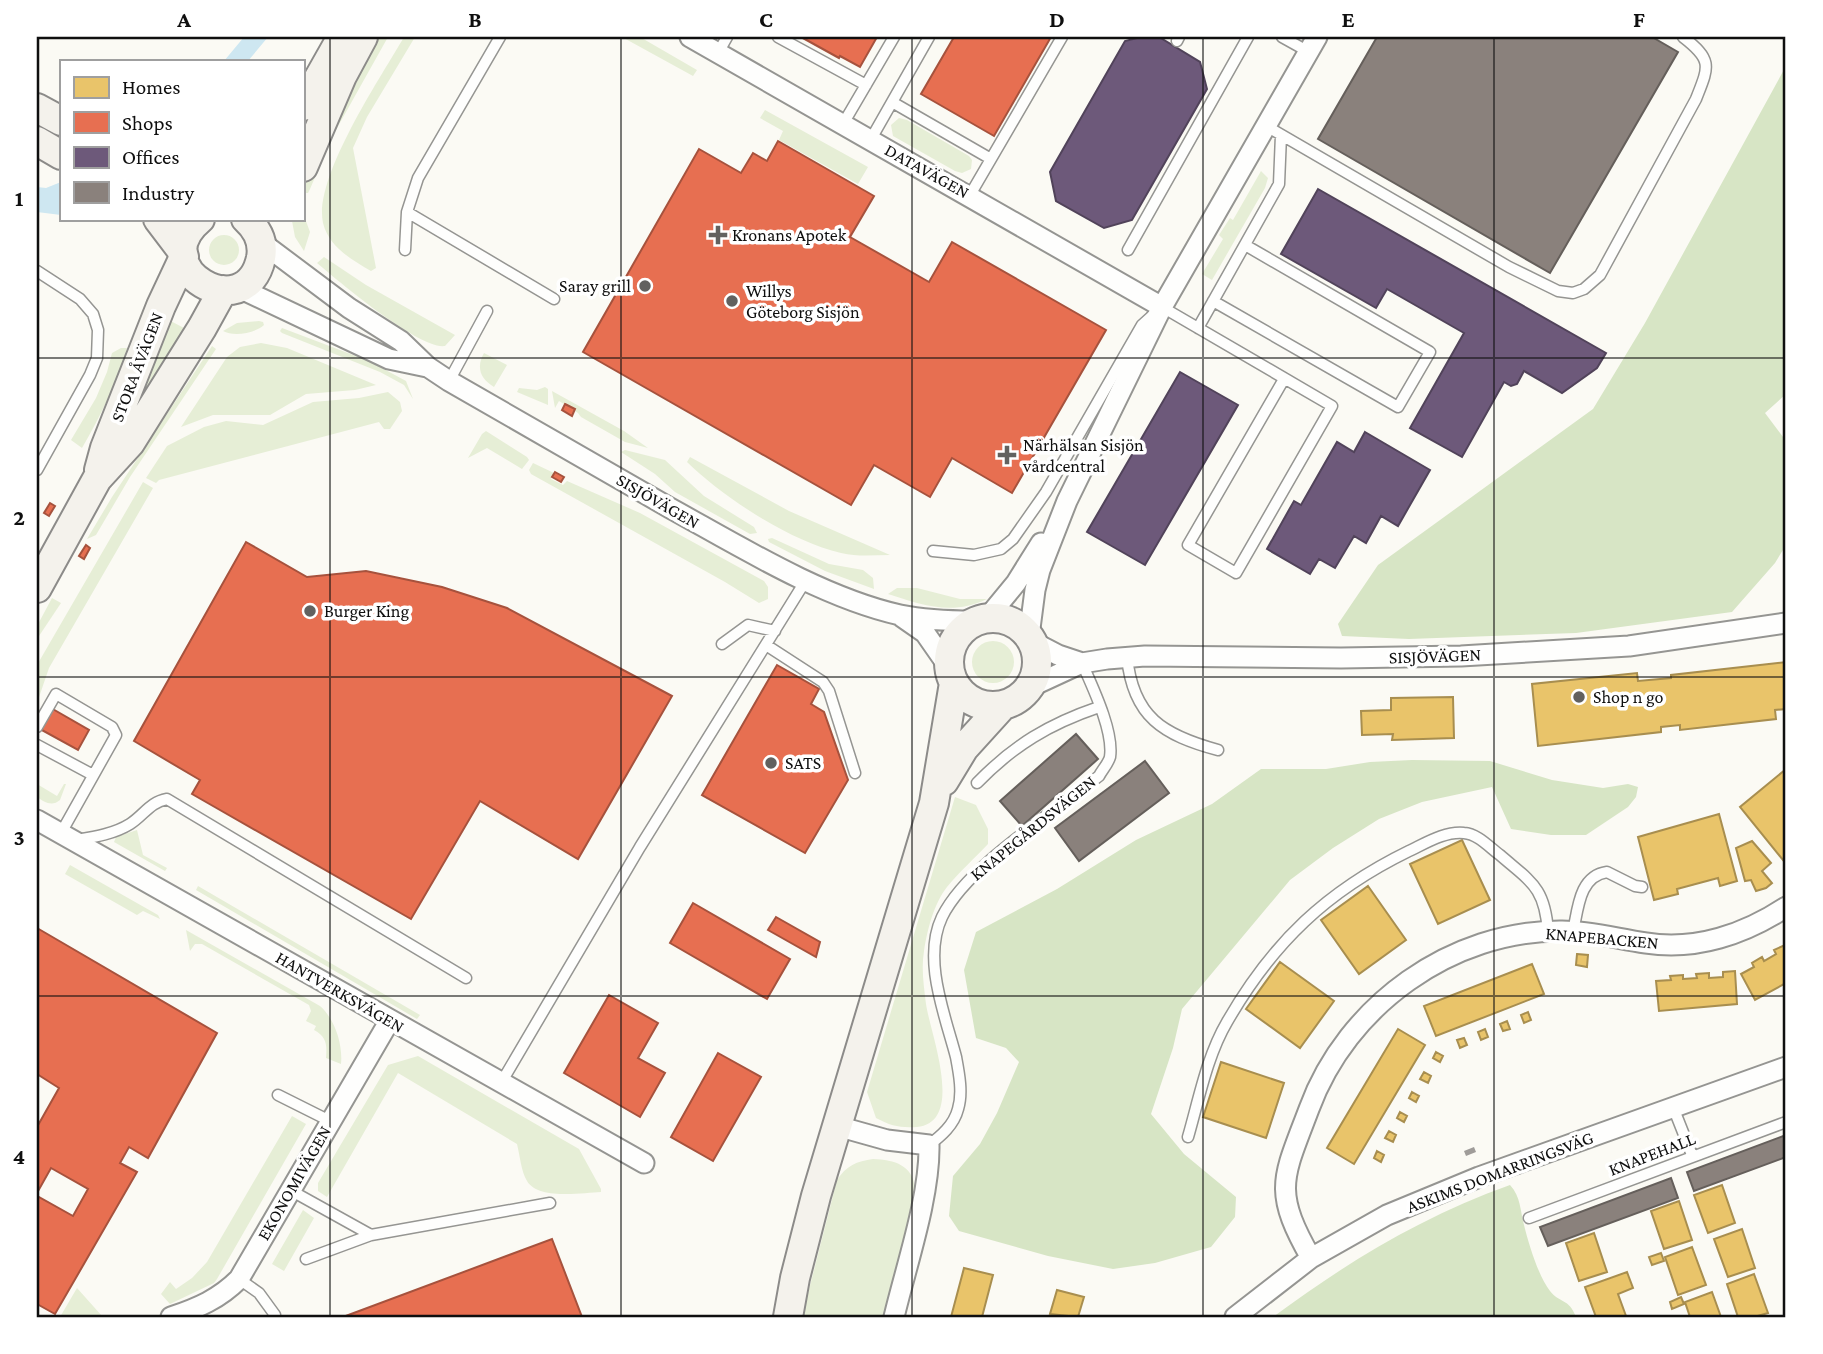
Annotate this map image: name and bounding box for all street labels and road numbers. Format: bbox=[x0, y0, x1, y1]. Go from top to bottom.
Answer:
street label: DATAVÄGEN bbox=[881, 140, 973, 202]
street label: STORA ÅVÄGEN bbox=[107, 309, 167, 425]
street label: SISJÖVÄGEN bbox=[613, 469, 703, 533]
street label: SISJÖVÄGEN bbox=[1389, 644, 1482, 668]
street label: KNAPEGÅRDSVÄGEN bbox=[966, 771, 1100, 885]
street label: KNAPEBACKEN bbox=[1545, 923, 1660, 953]
street label: HANTVERKSVÄGEN bbox=[272, 947, 408, 1037]
street label: EKONOMIVÄGEN bbox=[253, 1122, 335, 1244]
street label: ASKIMS DOMARRINGSVÄG bbox=[1404, 1127, 1596, 1217]
street label: KNAPEHALL bbox=[1606, 1128, 1698, 1180]

